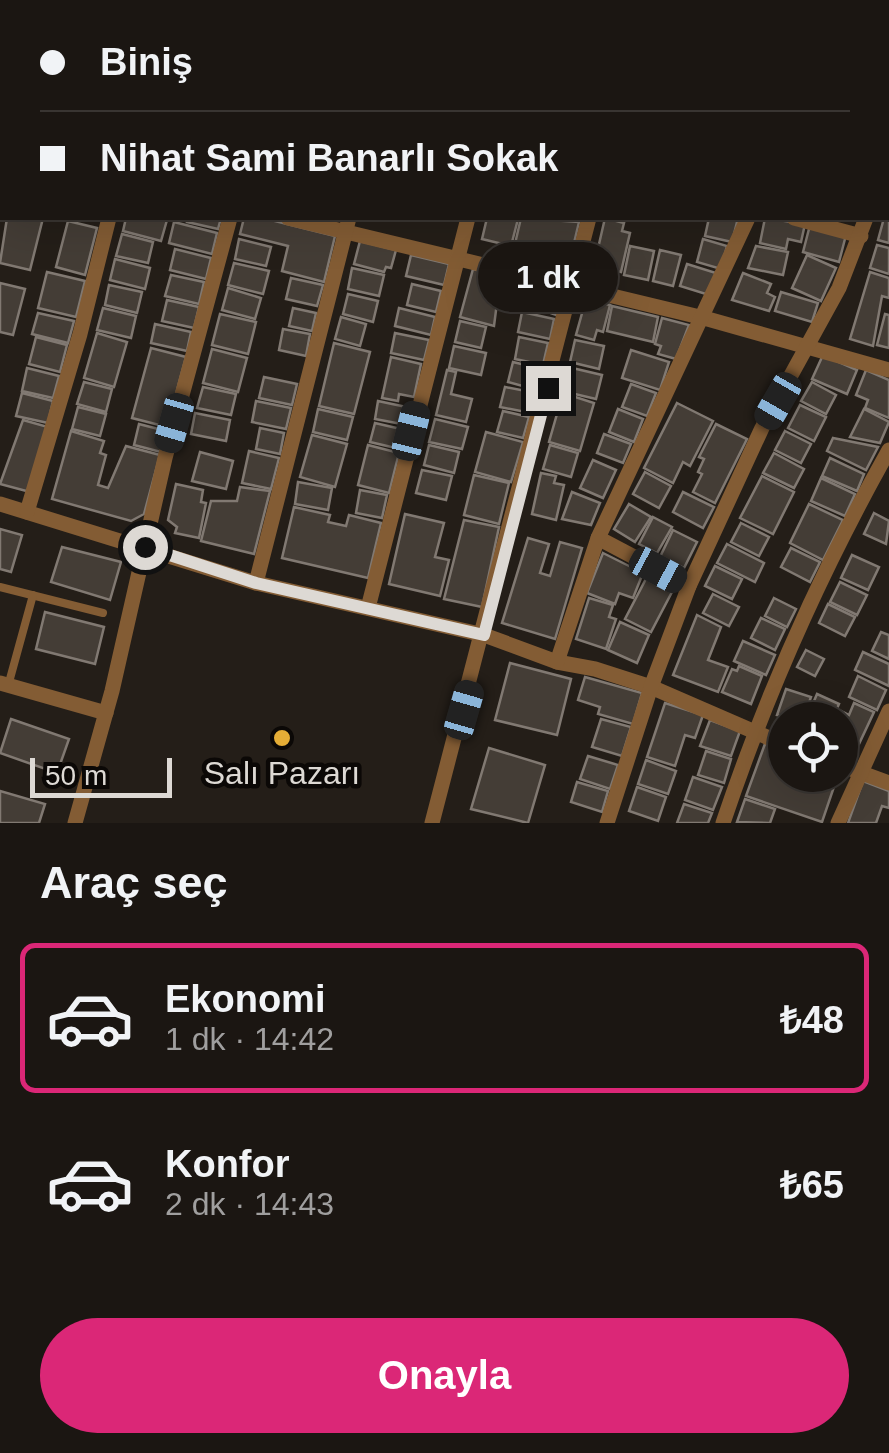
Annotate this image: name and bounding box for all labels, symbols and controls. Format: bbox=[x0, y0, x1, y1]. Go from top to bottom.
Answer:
text: Biniş bbox=[100, 41, 193, 83]
text: Nihat Sami Banarlı Sokak bbox=[100, 137, 558, 179]
callout: 1 dk bbox=[478, 243, 618, 313]
text: 1 dk bbox=[516, 259, 580, 295]
route end bbox=[526, 366, 571, 411]
car bbox=[750, 368, 806, 434]
car bbox=[151, 390, 197, 456]
car bbox=[389, 398, 433, 464]
route start bbox=[123, 525, 168, 570]
car bbox=[624, 543, 692, 597]
car bbox=[441, 677, 487, 743]
map controls bbox=[768, 702, 858, 792]
button: locate bbox=[768, 702, 858, 792]
marker: Salı Pazarı bbox=[271, 727, 293, 749]
scale bar bbox=[30, 753, 172, 798]
place label: Salı Pazarı bbox=[204, 755, 360, 791]
text: 50 m bbox=[45, 760, 107, 791]
text: Araç seç bbox=[40, 857, 228, 908]
icon: car bbox=[45, 973, 135, 1063]
text: Ekonomi bbox=[165, 978, 325, 1020]
text: ₺48 bbox=[780, 999, 844, 1041]
text: 1 dk · 14:42 bbox=[165, 1021, 334, 1057]
icon: car bbox=[45, 1138, 135, 1228]
text: Konfor bbox=[165, 1143, 290, 1185]
text: ₺65 bbox=[780, 1164, 844, 1206]
text: 2 dk · 14:43 bbox=[165, 1186, 334, 1222]
button: Onayla bbox=[40, 1318, 849, 1433]

